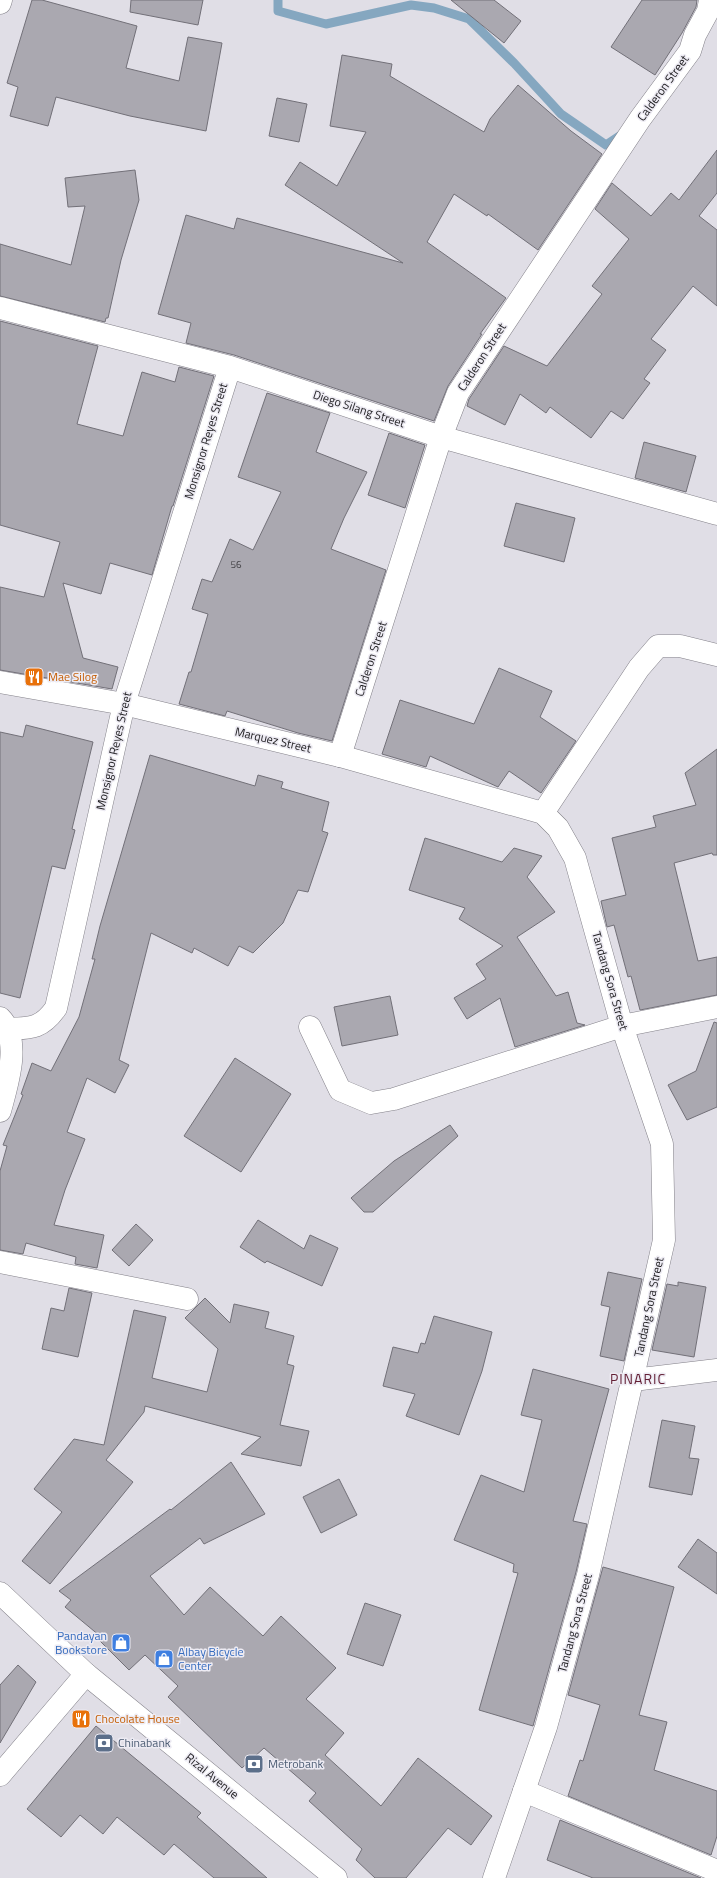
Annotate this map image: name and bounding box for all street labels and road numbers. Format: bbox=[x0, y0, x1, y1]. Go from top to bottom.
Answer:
street label: Calderon Street bbox=[632, 50, 694, 125]
street label: Calderon Street bbox=[452, 318, 511, 395]
street label: Monsignor Reyes Street bbox=[179, 380, 233, 501]
street label: Diego Silang Street bbox=[311, 385, 408, 433]
street label: Calderon Street bbox=[349, 618, 392, 699]
street label: Monsignor Reyes Street bbox=[91, 689, 137, 812]
street label: Marquez Street bbox=[233, 721, 314, 758]
street label: Tandang Sora Street bbox=[587, 929, 634, 1033]
street label: Tandang Sora Street bbox=[629, 1254, 669, 1359]
street label: Tandang Sora Street bbox=[552, 1570, 597, 1675]
street label: Rizal Avenue bbox=[181, 1748, 243, 1803]

